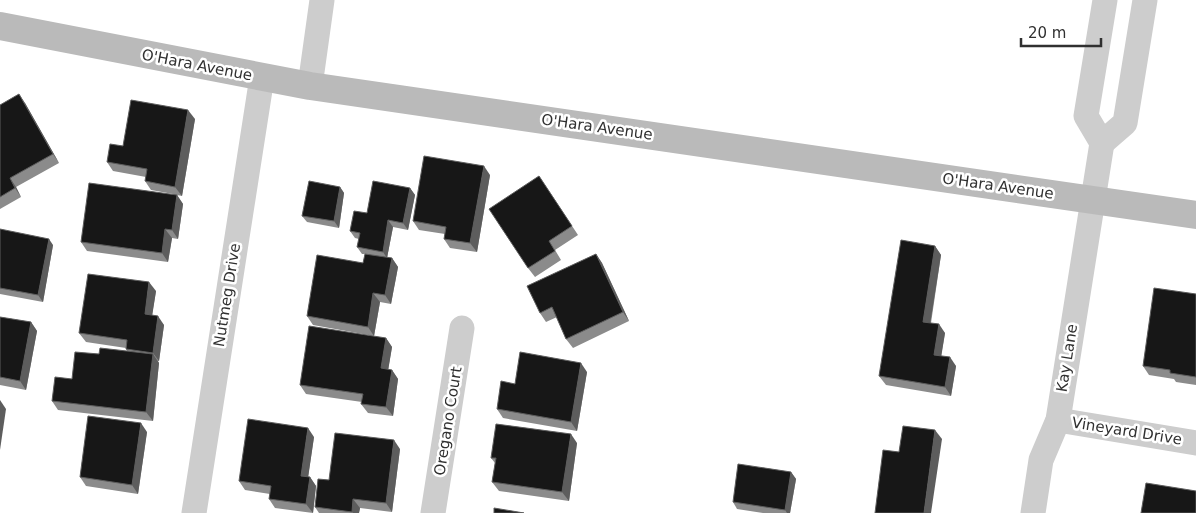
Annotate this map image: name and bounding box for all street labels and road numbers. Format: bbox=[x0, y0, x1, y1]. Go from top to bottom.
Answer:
street label: O'Hara Avenue bbox=[140, 45, 254, 85]
street label: O'Hara Avenue bbox=[540, 110, 654, 144]
street label: O'Hara Avenue bbox=[941, 169, 1055, 203]
street label: Nutmeg Drive bbox=[210, 242, 244, 348]
street label: Kay Lane bbox=[1053, 323, 1081, 393]
street label: Oregano Court bbox=[430, 365, 466, 477]
street label: Vineyard Drive bbox=[1071, 413, 1183, 449]

